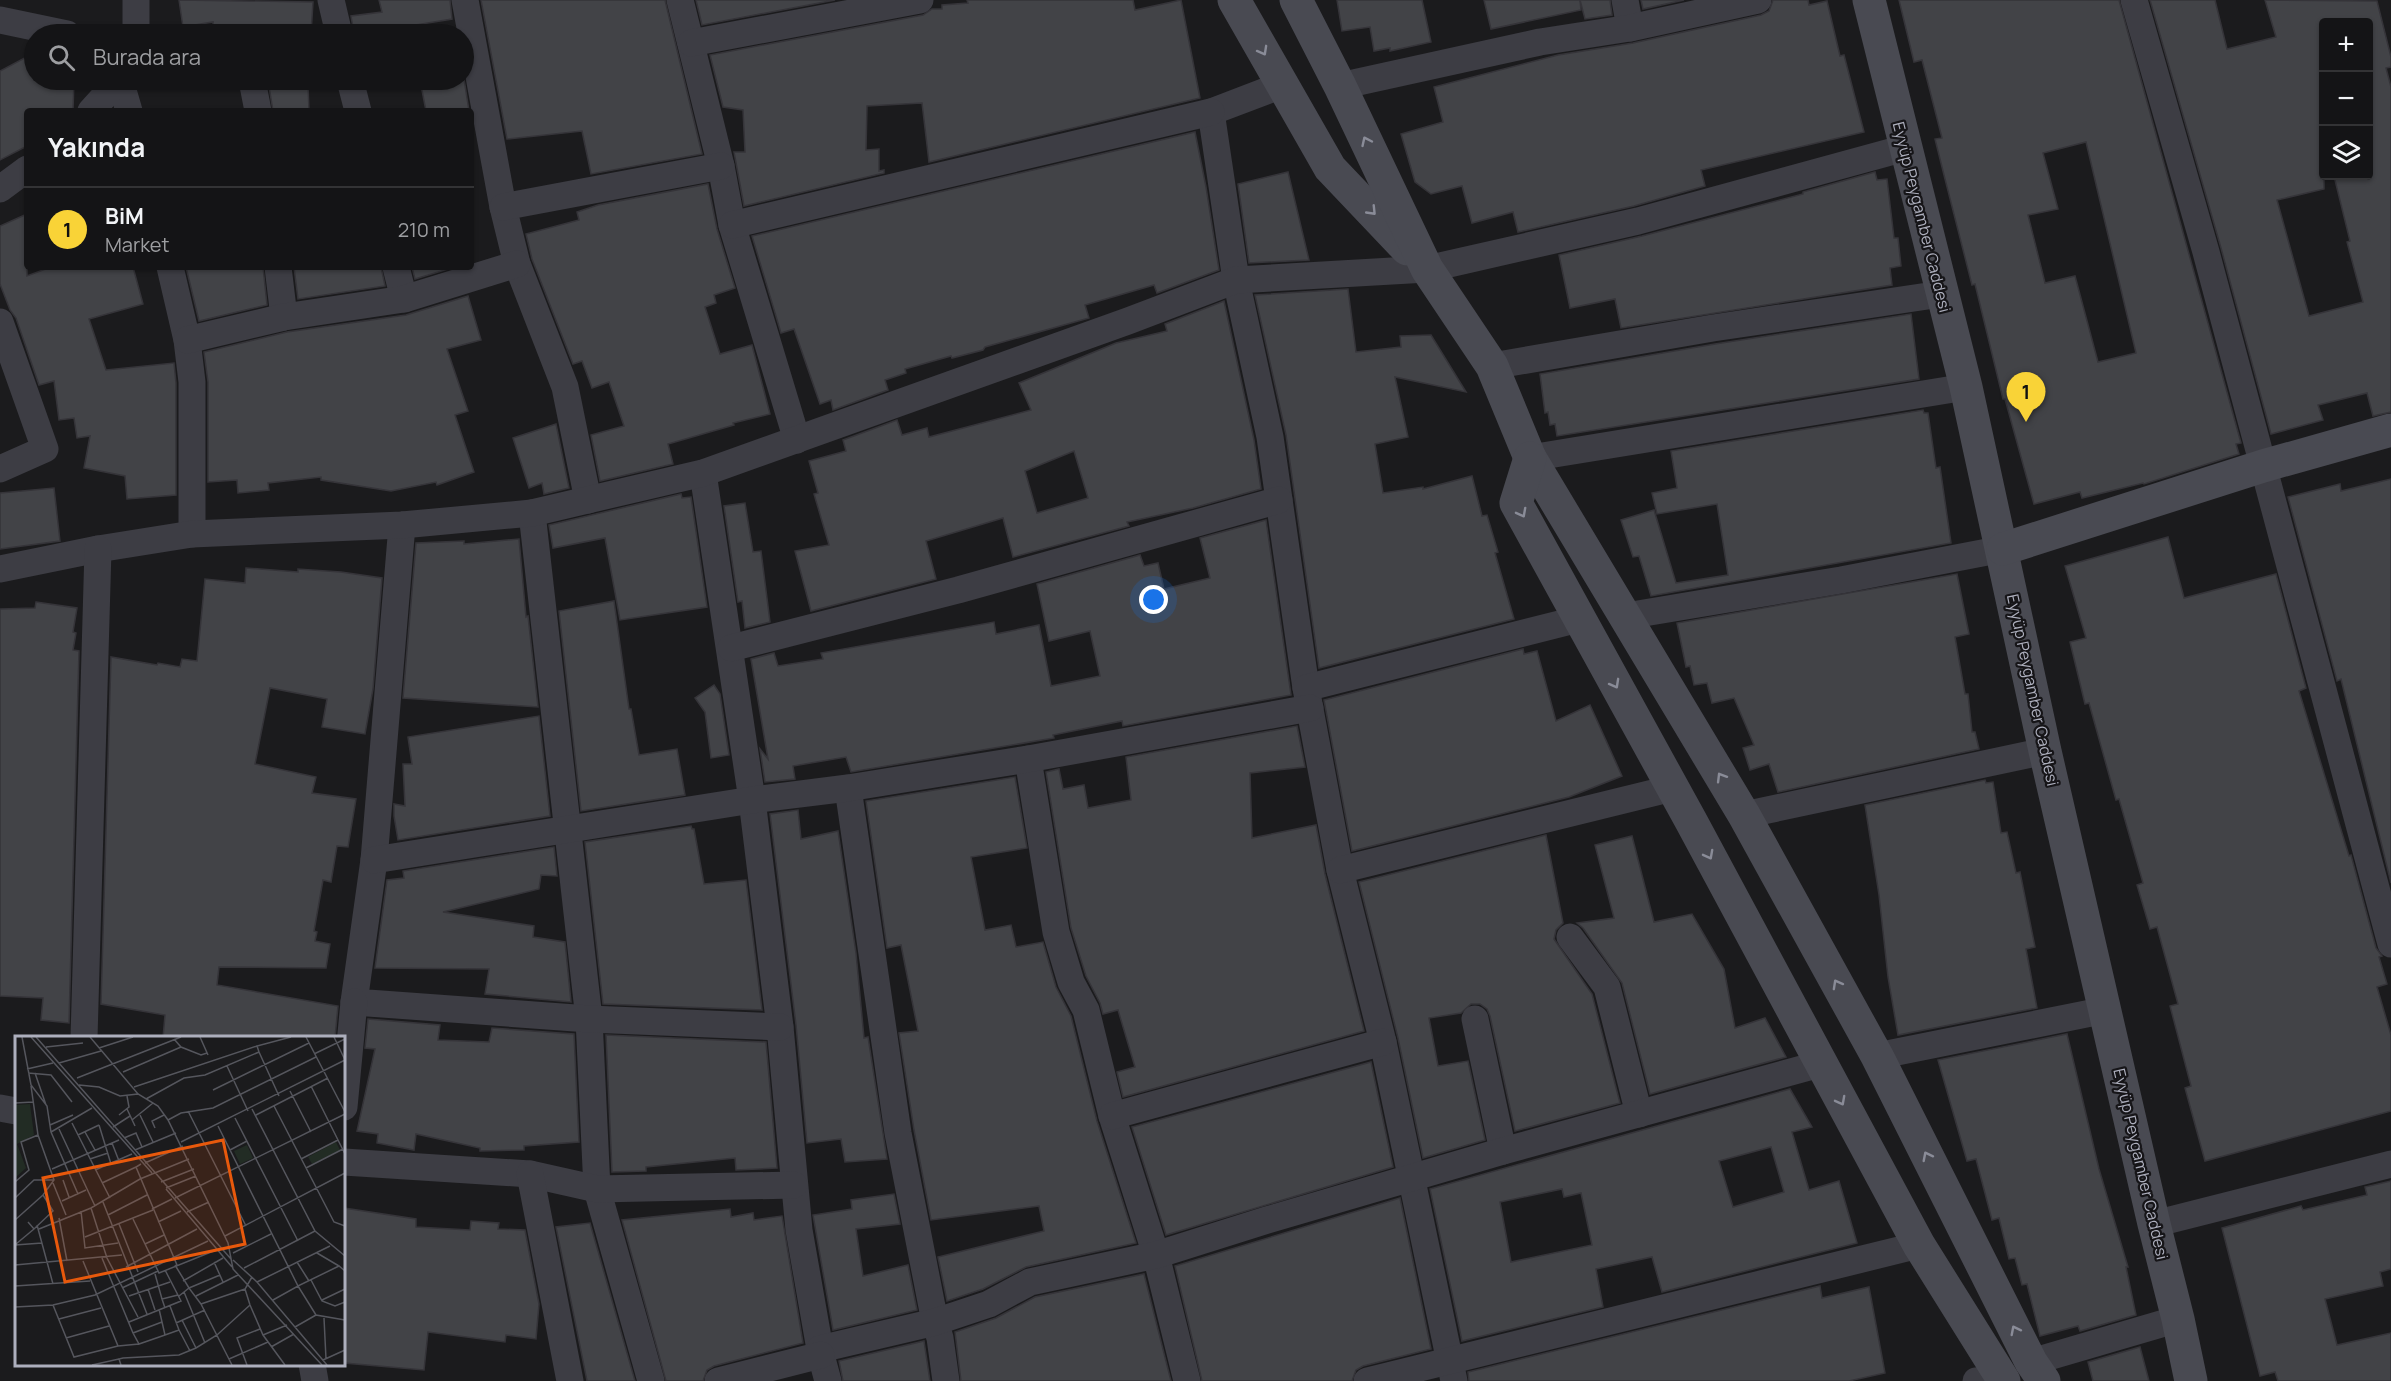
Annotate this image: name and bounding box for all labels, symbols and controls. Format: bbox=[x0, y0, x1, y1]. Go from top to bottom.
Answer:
map controls bbox=[2319, 18, 2373, 180]
button: + bbox=[2319, 18, 2373, 72]
search box bbox=[24, 24, 474, 90]
icon: search bbox=[45, 41, 78, 74]
text: Burada ara bbox=[93, 42, 201, 72]
one-way arrow bbox=[1256, 45, 1267, 55]
button: − bbox=[2319, 72, 2373, 126]
street label: Eyyüp Peygamber Caddesi bbox=[1888, 119, 1956, 315]
button: layers bbox=[2319, 126, 2373, 180]
text: Yakında bbox=[48, 129, 145, 165]
one-way arrow bbox=[1362, 136, 1374, 147]
text: BiM bbox=[105, 201, 144, 231]
one-way arrow bbox=[1365, 205, 1376, 215]
text: 1 bbox=[63, 216, 72, 243]
text: 210 m bbox=[398, 216, 450, 243]
text: Market bbox=[105, 231, 170, 258]
pin: 1 bbox=[2006, 372, 2046, 422]
one-way arrow bbox=[1515, 507, 1526, 517]
your location bbox=[1139, 585, 1168, 614]
street label: Eyyüp Peygamber Caddesi bbox=[2002, 592, 2064, 788]
one-way arrow bbox=[1608, 678, 1619, 688]
one-way arrow bbox=[1717, 773, 1729, 783]
one-way arrow bbox=[1702, 849, 1713, 859]
one-way arrow bbox=[1833, 979, 1844, 990]
inset map bbox=[15, 1036, 345, 1366]
street label: Eyyüp Peygamber Caddesi bbox=[2108, 1066, 2174, 1262]
one-way arrow bbox=[1834, 1095, 1845, 1105]
one-way arrow bbox=[1923, 1152, 1935, 1163]
one-way arrow bbox=[2011, 1326, 2023, 1337]

